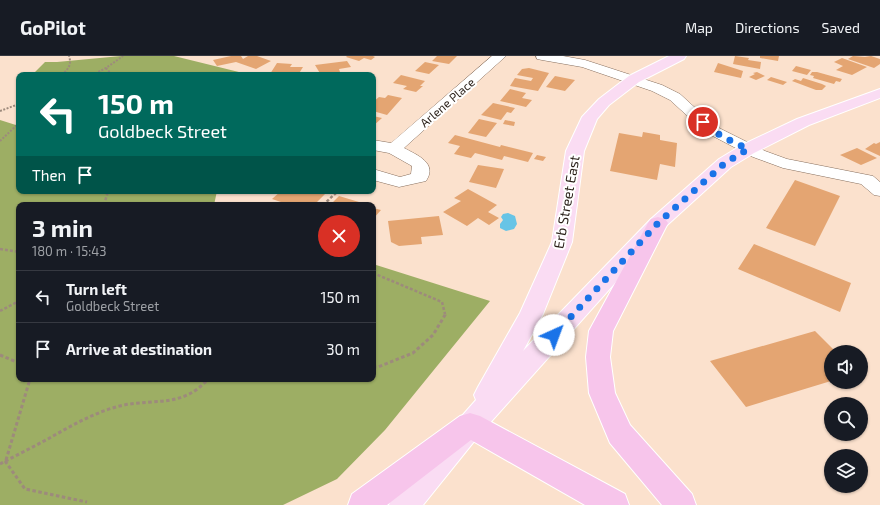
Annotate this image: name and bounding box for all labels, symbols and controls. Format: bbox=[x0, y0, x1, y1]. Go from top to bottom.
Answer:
text: GoPilot bbox=[20, 16, 86, 39]
text: Map bbox=[685, 19, 713, 36]
text: Directions bbox=[735, 19, 800, 36]
text: Saved bbox=[822, 19, 860, 36]
street label: Arlene Place bbox=[417, 74, 477, 130]
text: 150 m bbox=[98, 86, 174, 120]
icon: left bbox=[32, 88, 84, 140]
pin bbox=[686, 105, 720, 139]
icon: arrive bbox=[692, 111, 714, 133]
text: Goldbeck Street bbox=[98, 120, 227, 142]
street label: Erb Street East bbox=[549, 154, 583, 250]
icon: arrive bbox=[74, 164, 96, 186]
text: Then bbox=[32, 166, 66, 184]
text: 3 min bbox=[32, 213, 93, 242]
button: close bbox=[318, 215, 360, 257]
text: 180 m · 15:43 bbox=[32, 243, 107, 259]
text: Turn left bbox=[66, 280, 127, 298]
icon: left bbox=[32, 286, 54, 308]
text: 150 m bbox=[320, 288, 360, 306]
text: Goldbeck Street bbox=[66, 298, 159, 314]
position arrow bbox=[533, 314, 575, 356]
icon: arrive bbox=[32, 338, 54, 360]
text: Arrive at destination bbox=[66, 340, 212, 358]
text: 30 m bbox=[326, 340, 360, 358]
map controls bbox=[824, 345, 868, 493]
button: sound bbox=[824, 345, 868, 389]
button: search bbox=[824, 397, 868, 441]
button: layers bbox=[824, 449, 868, 493]

